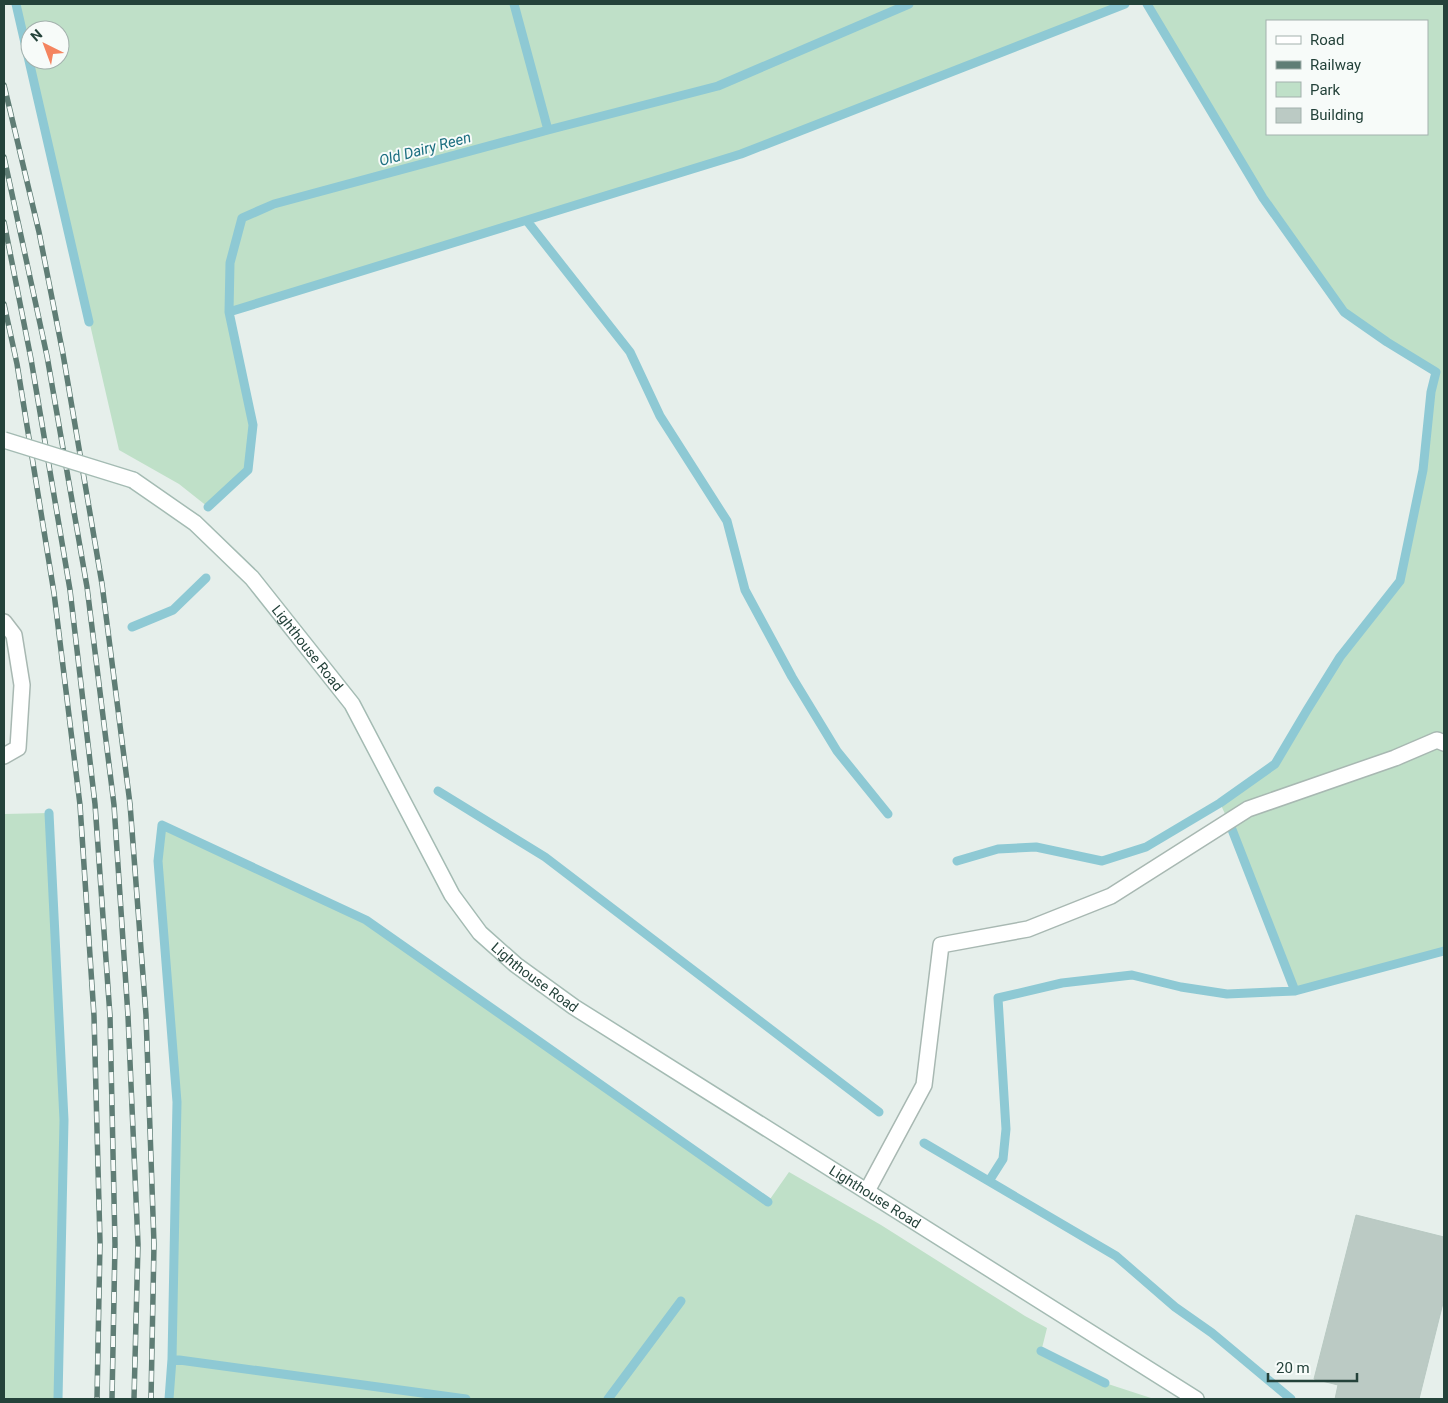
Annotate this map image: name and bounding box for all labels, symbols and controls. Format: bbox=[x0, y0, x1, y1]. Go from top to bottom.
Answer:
north arrow bbox=[20, 20, 70, 70]
legend bbox=[1266, 20, 1428, 135]
text: N bbox=[27, 26, 45, 45]
text: Road bbox=[1310, 31, 1344, 49]
text: Railway bbox=[1310, 56, 1361, 74]
text: Park bbox=[1310, 81, 1341, 99]
text: Building bbox=[1310, 106, 1364, 124]
water label: Old Dairy Reen bbox=[377, 128, 473, 170]
street label: Lighthouse Road bbox=[269, 602, 346, 694]
street label: Lighthouse Road bbox=[488, 939, 581, 1015]
street label: Lighthouse Road bbox=[826, 1162, 924, 1231]
scale bar bbox=[1268, 1350, 1357, 1382]
text: 20 m bbox=[1276, 1359, 1310, 1377]

